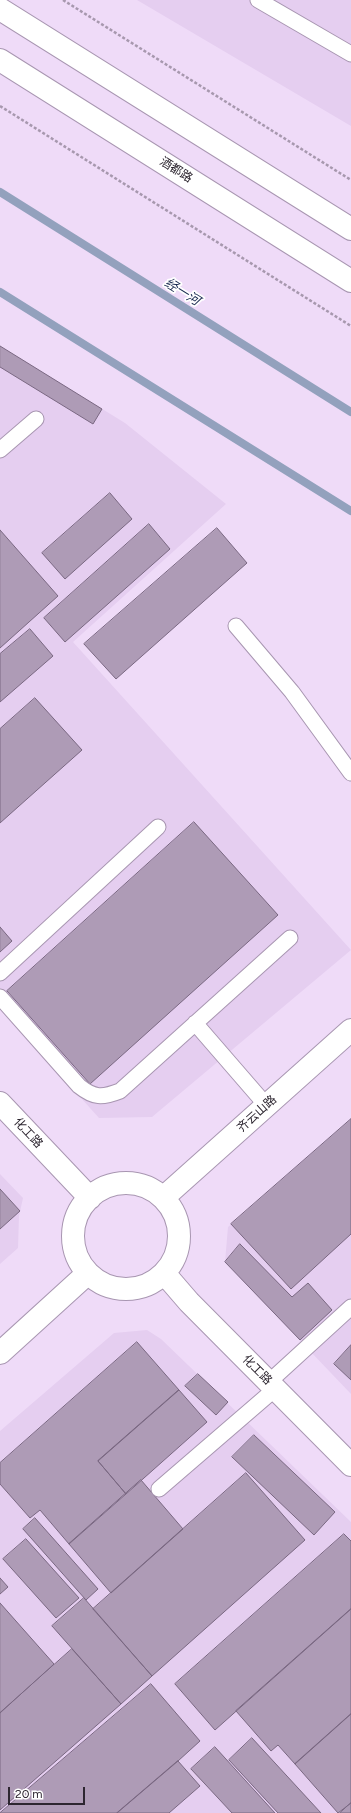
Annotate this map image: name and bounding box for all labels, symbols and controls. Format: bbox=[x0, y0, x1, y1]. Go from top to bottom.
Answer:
street label: 酒都路 bbox=[157, 154, 195, 186]
water label: 经一河 bbox=[161, 275, 203, 309]
street label: 齐云山路 bbox=[234, 1093, 280, 1135]
street label: 化工路 bbox=[10, 1115, 46, 1151]
street label: 化工路 bbox=[239, 1352, 275, 1388]
scale bar bbox=[10, 1779, 87, 1805]
text: 20 m bbox=[15, 1787, 43, 1801]

